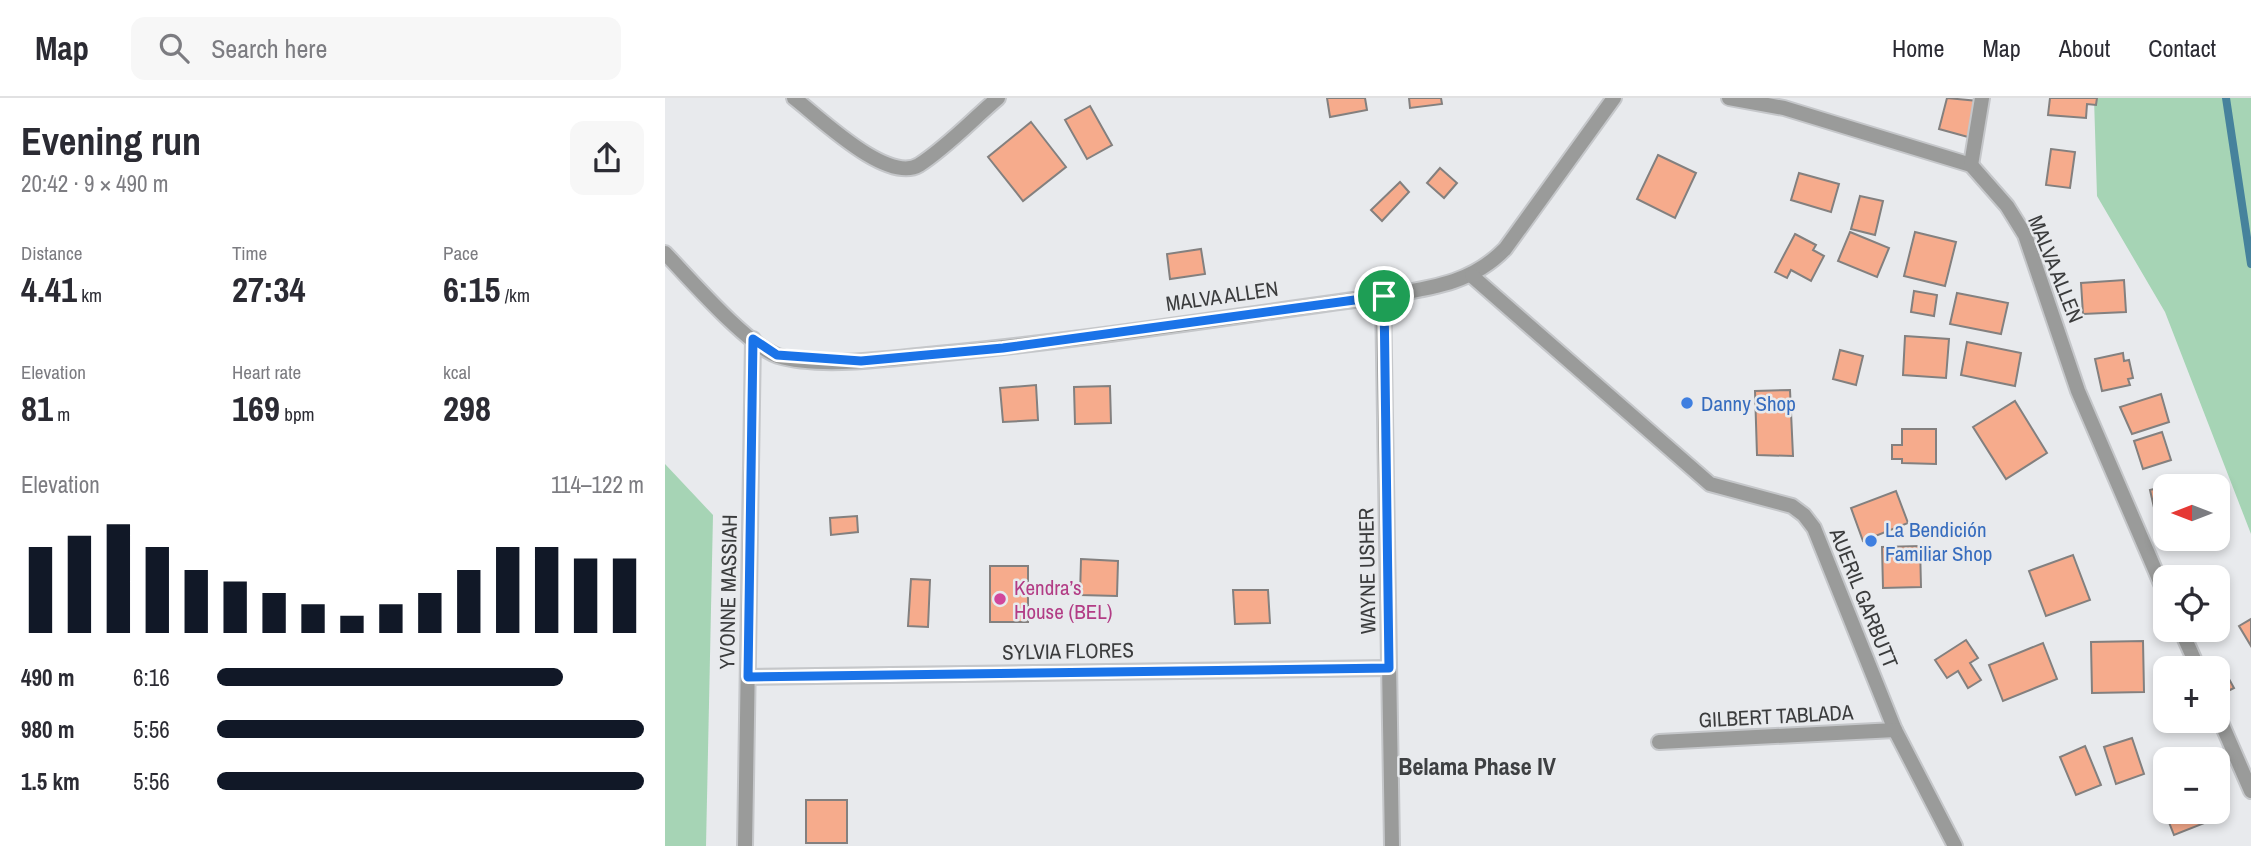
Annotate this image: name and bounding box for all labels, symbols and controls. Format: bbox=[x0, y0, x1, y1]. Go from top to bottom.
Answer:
search box bbox=[131, 17, 621, 80]
text: Map bbox=[35, 26, 89, 70]
icon: search bbox=[155, 29, 193, 67]
text: Search here bbox=[211, 31, 327, 66]
text: Home bbox=[1892, 32, 1944, 64]
text: Map bbox=[1982, 32, 2021, 64]
text: About bbox=[2059, 32, 2110, 64]
text: Contact bbox=[2148, 32, 2216, 64]
text: Evening run bbox=[21, 116, 201, 167]
button: share bbox=[570, 121, 644, 195]
text: 20:42 · 9 × 490 m bbox=[21, 168, 168, 199]
street label: MALVA ALLEN bbox=[2021, 211, 2091, 327]
text: Distance bbox=[21, 240, 82, 266]
text: Time bbox=[232, 240, 267, 266]
text: Pace bbox=[443, 240, 479, 266]
text: 4.41 bbox=[21, 266, 77, 313]
text: 27:34 bbox=[232, 266, 305, 313]
text: 6:15 bbox=[443, 266, 500, 313]
pin bbox=[1354, 266, 1414, 326]
street label: MALVA ALLEN bbox=[1164, 274, 1280, 318]
icon: arrive bbox=[1365, 277, 1403, 315]
text: km bbox=[77, 282, 102, 308]
text: /km bbox=[500, 282, 530, 308]
text: Elevation bbox=[21, 359, 86, 385]
text: Heart rate bbox=[232, 359, 301, 385]
text: kcal bbox=[443, 359, 471, 385]
text: 81 bbox=[21, 385, 53, 432]
text: 169 bbox=[232, 385, 280, 432]
text: 298 bbox=[443, 385, 491, 432]
place label: Danny Shop bbox=[1701, 389, 1796, 418]
marker: Danny Shop bbox=[1679, 395, 1695, 411]
text: m bbox=[53, 401, 70, 427]
text: bpm bbox=[280, 401, 315, 427]
text: Elevation bbox=[21, 469, 100, 500]
text: 114–122 m bbox=[551, 469, 644, 500]
north arrow bbox=[2153, 474, 2229, 551]
map controls bbox=[2153, 474, 2230, 824]
street label: WAYNE USHER bbox=[1351, 508, 1383, 634]
street label: YVONNE MASSIAH bbox=[712, 514, 744, 670]
place label: La Bendición Familiar Shop bbox=[1885, 515, 1992, 568]
street label: AUERIL GARBUTT bbox=[1822, 523, 1905, 673]
marker: La Bendición Familiar Shop bbox=[1863, 533, 1879, 549]
button: locate bbox=[2153, 565, 2230, 642]
place label: Kendra’s House (BEL) bbox=[1014, 573, 1113, 626]
marker: Kendra’s House (BEL) bbox=[992, 591, 1008, 607]
street label: SYLVIA FLORES bbox=[1002, 635, 1134, 667]
button: + bbox=[2153, 656, 2230, 733]
text: 490 m bbox=[21, 662, 74, 693]
text: 6:16 bbox=[133, 662, 170, 693]
street label: GILBERT TABLADA bbox=[1698, 697, 1855, 735]
text: 980 m bbox=[21, 714, 74, 745]
text: 5:56 bbox=[133, 714, 170, 745]
button: − bbox=[2153, 747, 2230, 824]
district label: Belama Phase IV bbox=[1398, 750, 1557, 782]
text: 1.5 km bbox=[21, 766, 80, 797]
text: 5:56 bbox=[133, 766, 170, 797]

